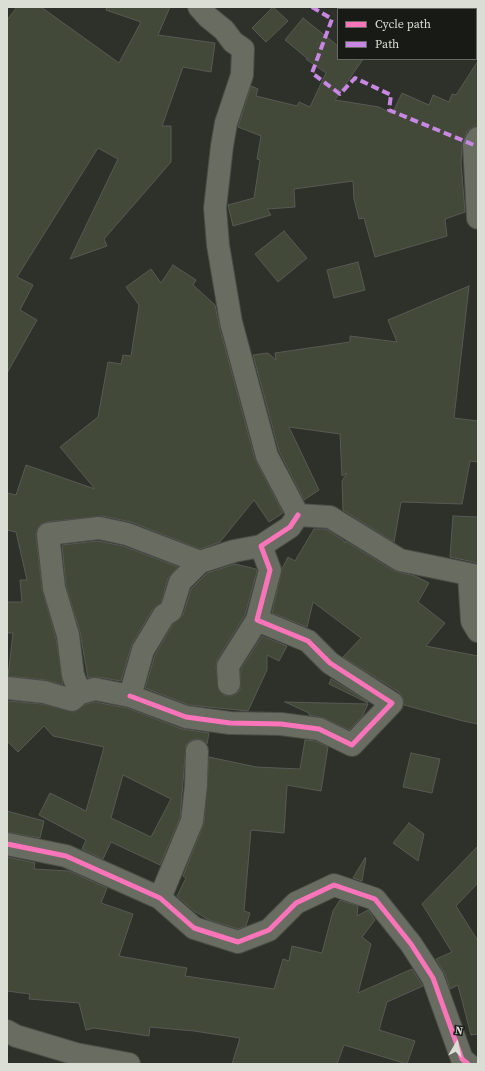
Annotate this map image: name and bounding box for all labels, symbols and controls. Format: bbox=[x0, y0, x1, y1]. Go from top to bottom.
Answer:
legend bbox=[337, 8, 477, 60]
text: Cycle path bbox=[375, 16, 431, 32]
text: Path bbox=[375, 36, 399, 52]
north arrow bbox=[437, 1023, 477, 1063]
text: N bbox=[454, 1023, 464, 1039]

